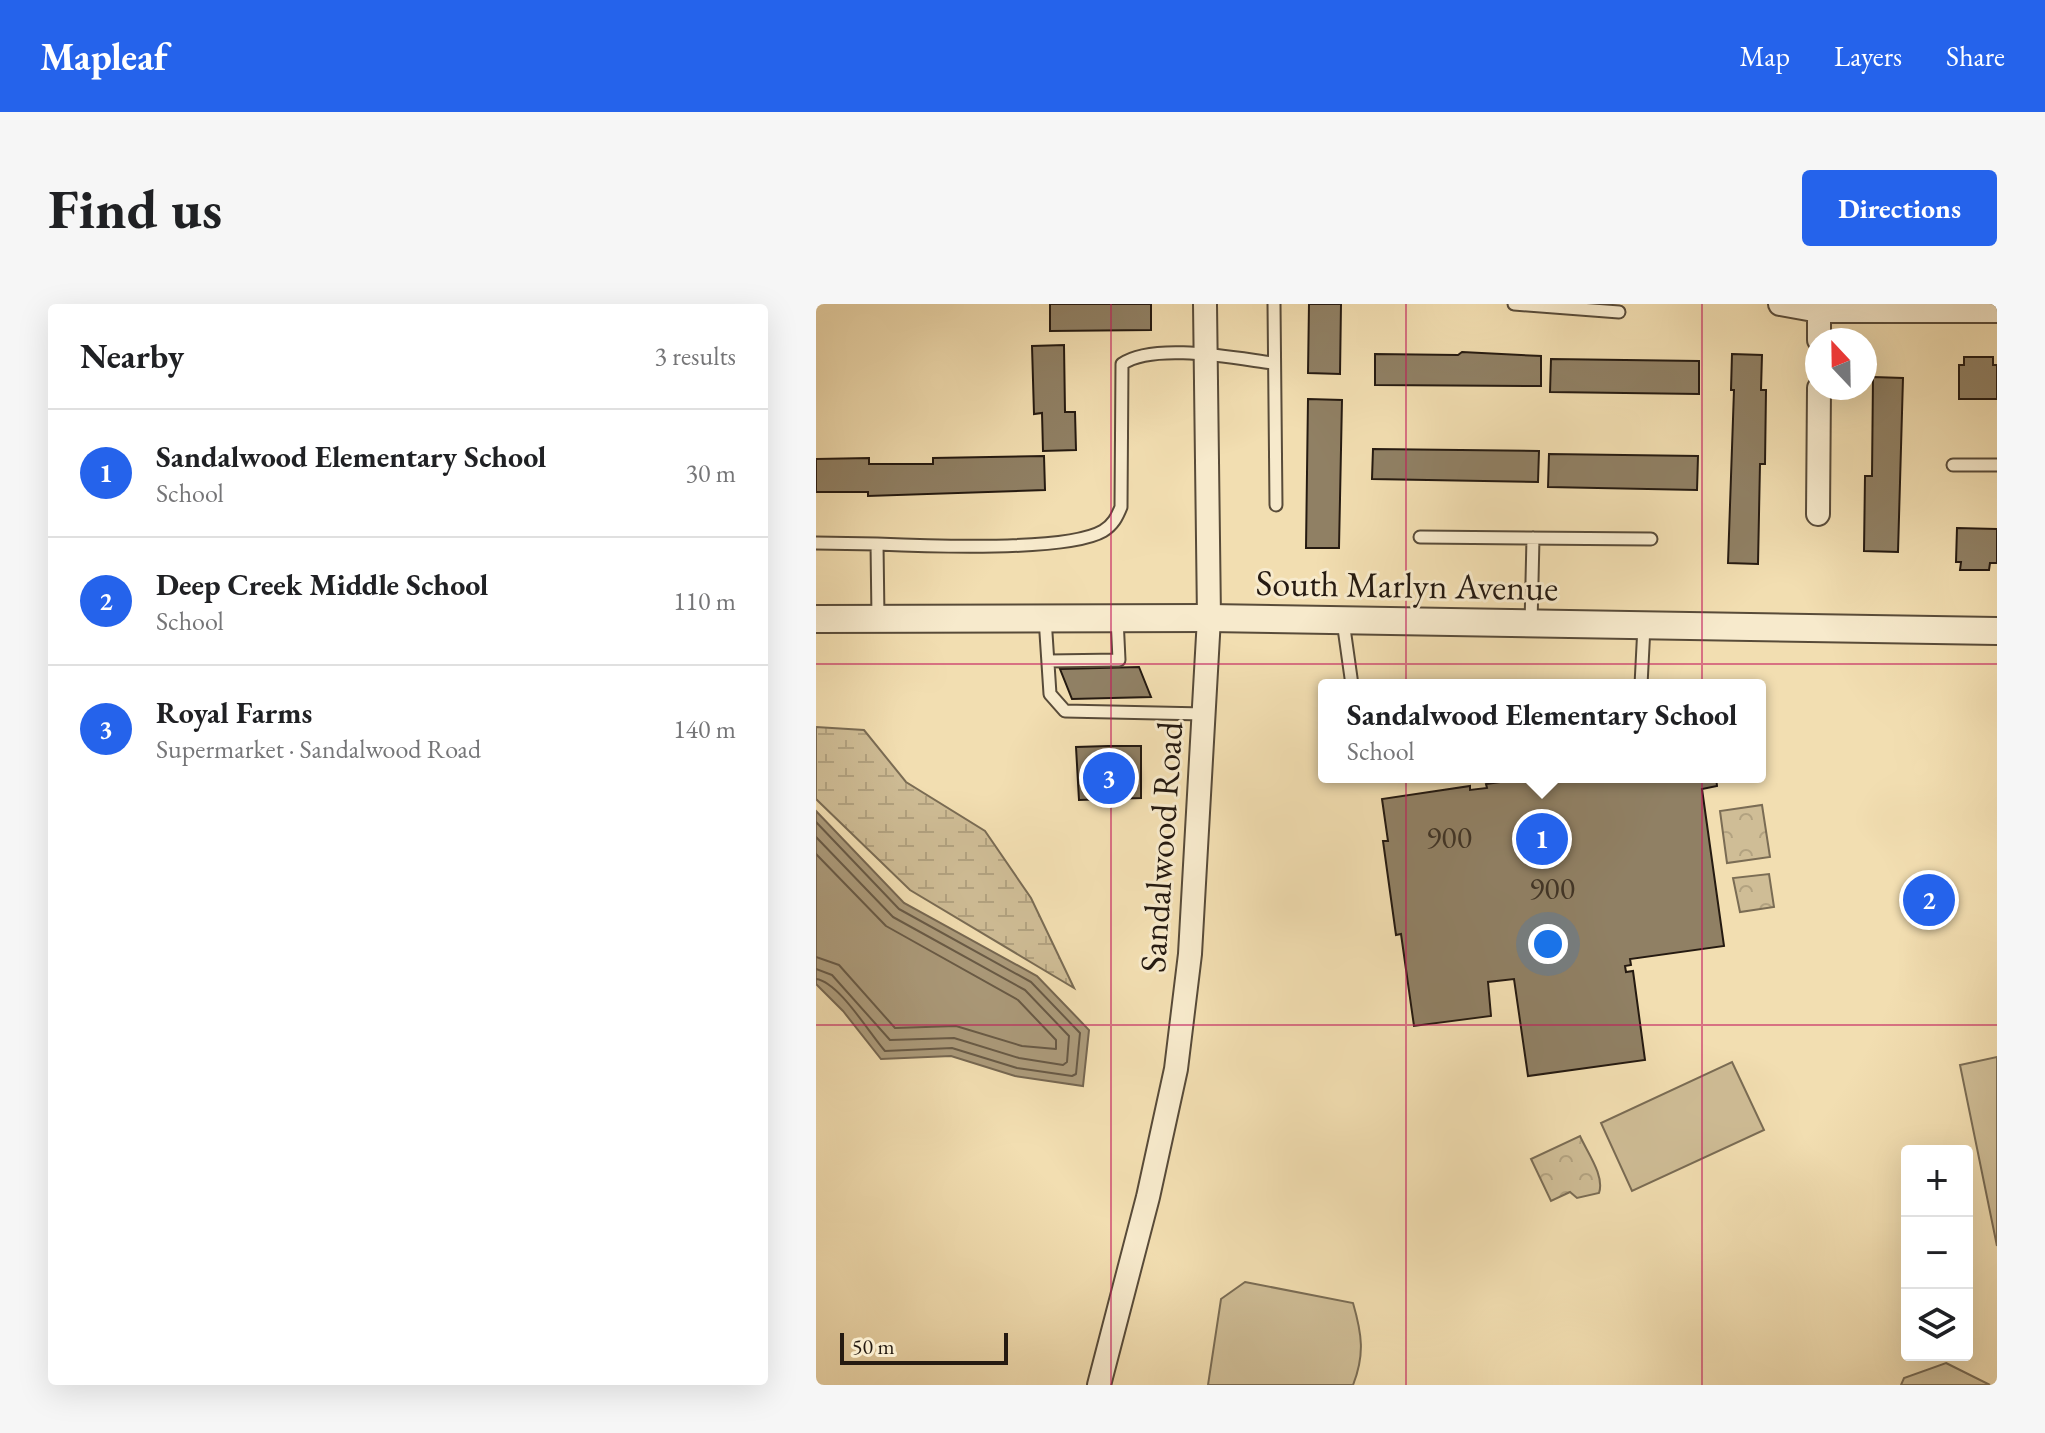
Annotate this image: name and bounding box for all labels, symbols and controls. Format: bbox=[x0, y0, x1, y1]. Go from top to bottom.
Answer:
text: Mapleaf bbox=[40, 32, 167, 81]
text: Map bbox=[1740, 38, 1790, 74]
text: Layers bbox=[1834, 38, 1902, 74]
text: Share bbox=[1946, 38, 2005, 74]
button: Directions bbox=[1802, 170, 1997, 246]
text: Find us bbox=[48, 172, 222, 245]
north arrow bbox=[1805, 328, 1877, 400]
text: Nearby bbox=[80, 334, 184, 378]
text: 3 results bbox=[655, 339, 736, 373]
text: Sandalwood Elementary School bbox=[156, 437, 546, 476]
text: 1 bbox=[99, 456, 113, 490]
text: 30 m bbox=[686, 456, 736, 490]
text: School bbox=[156, 476, 224, 510]
street label: South Marlyn Avenue bbox=[1255, 559, 1559, 611]
text: Deep Creek Middle School bbox=[156, 565, 488, 604]
text: 2 bbox=[99, 584, 113, 618]
text: 110 m bbox=[673, 584, 736, 618]
text: School bbox=[156, 604, 224, 638]
popup bbox=[1318, 679, 1766, 783]
text: Royal Farms bbox=[156, 693, 312, 732]
text: Sandalwood Elementary School bbox=[1347, 695, 1737, 734]
text: 3 bbox=[99, 712, 113, 746]
text: 140 m bbox=[673, 712, 736, 746]
street label: Sandalwood Road bbox=[1129, 719, 1193, 974]
text: Supermarket · Sandalwood Road bbox=[156, 732, 481, 766]
text: School bbox=[1347, 734, 1414, 768]
pin: 3 bbox=[1083, 748, 1135, 808]
pin: 1 bbox=[1516, 809, 1568, 869]
house number: 900 bbox=[1426, 816, 1472, 858]
house number: 900 bbox=[1529, 867, 1575, 909]
pin: 2 bbox=[1903, 870, 1955, 930]
your location bbox=[1528, 924, 1568, 964]
map controls bbox=[1901, 1145, 1973, 1361]
button: + bbox=[1901, 1145, 1973, 1217]
button: − bbox=[1901, 1217, 1973, 1289]
button: layers bbox=[1901, 1289, 1973, 1361]
scale bar bbox=[840, 1329, 1008, 1365]
text: 50 m bbox=[852, 1332, 895, 1361]

